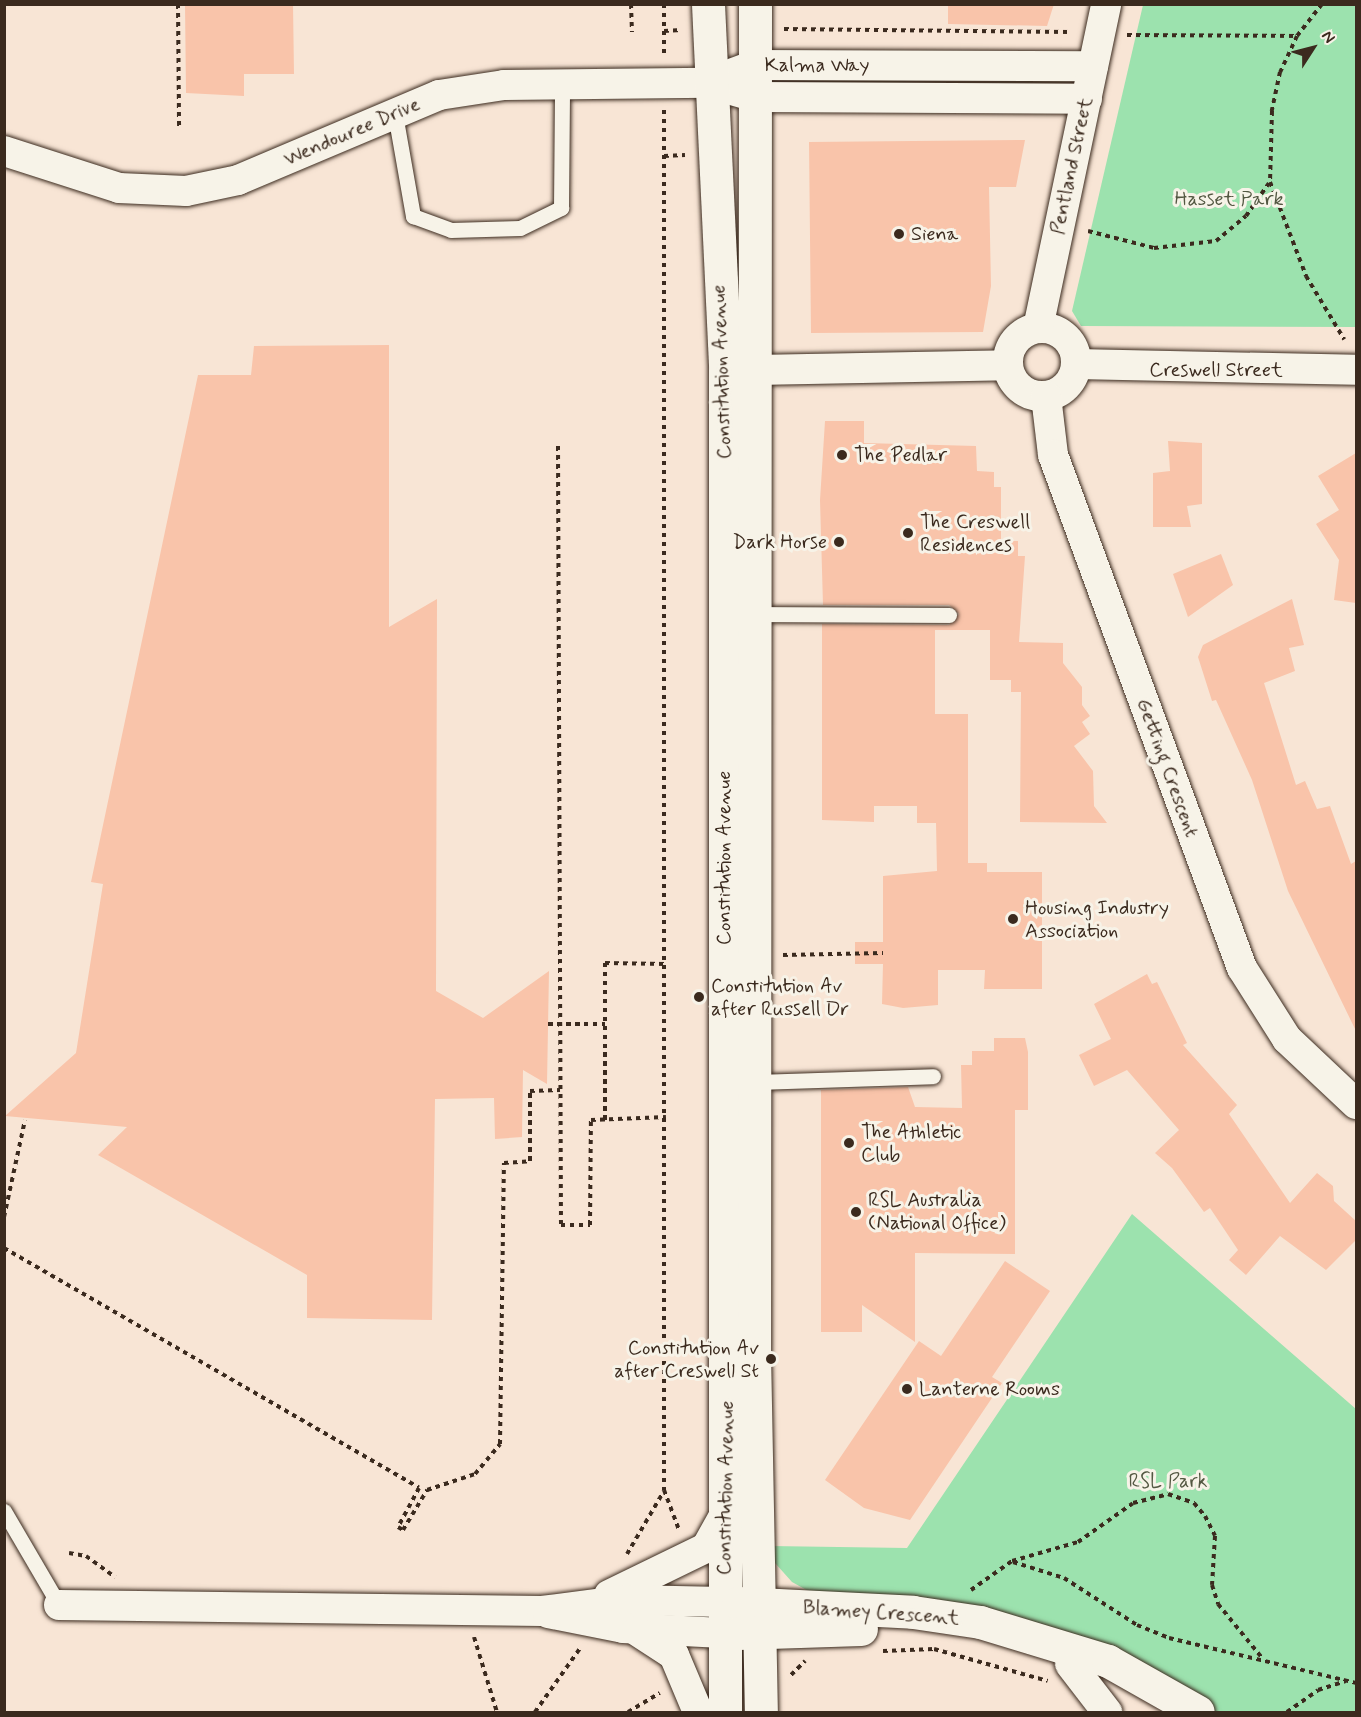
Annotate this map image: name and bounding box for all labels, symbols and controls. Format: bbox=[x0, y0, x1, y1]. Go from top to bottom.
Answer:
north arrow bbox=[1283, 18, 1343, 78]
text: N bbox=[1316, 27, 1340, 48]
street label: Kalma Way bbox=[765, 53, 869, 77]
street label: Wendouree Drive bbox=[281, 93, 423, 171]
street label: Pentland Street bbox=[1046, 95, 1098, 237]
park label: Hasset Park bbox=[1176, 187, 1282, 211]
place label: Siena bbox=[911, 222, 958, 246]
marker: Siena bbox=[892, 227, 906, 241]
street label: Constitution Avenue bbox=[707, 286, 737, 458]
street label: Creswell Street bbox=[1149, 358, 1283, 382]
place label: The Pedlar bbox=[854, 443, 942, 467]
marker: The Pedlar bbox=[835, 448, 849, 462]
place label: The Creswell Residences bbox=[920, 510, 1026, 557]
marker: The Creswell Residences bbox=[901, 526, 915, 540]
place label: Dark Horse bbox=[733, 530, 827, 554]
marker: Dark Horse bbox=[832, 535, 846, 549]
street label: Getting Crescent bbox=[1130, 694, 1204, 842]
street label: Constitution Avenue bbox=[712, 772, 736, 944]
place label: Housing Industry Association bbox=[1025, 896, 1167, 943]
marker: Housing Industry Association bbox=[1006, 912, 1020, 926]
place label: Constitution Av after Russell Dr bbox=[711, 974, 845, 1021]
marker: Constitution Av after Russell Dr bbox=[692, 990, 706, 1004]
place label: The Athletic Club bbox=[861, 1120, 962, 1167]
marker: The Athletic Club bbox=[842, 1136, 856, 1150]
place label: RSL Australia (National Office) bbox=[868, 1188, 1008, 1235]
marker: RSL Australia (National Office) bbox=[849, 1205, 863, 1219]
place label: Constitution Av after Creswell St bbox=[614, 1336, 759, 1383]
marker: Constitution Av after Creswell St bbox=[764, 1352, 778, 1366]
place label: Lanterne Rooms bbox=[919, 1377, 1060, 1401]
marker: Lanterne Rooms bbox=[900, 1382, 914, 1396]
street label: Constitution Avenue bbox=[713, 1402, 739, 1574]
park label: RSL Park bbox=[1129, 1469, 1207, 1493]
street label: Blamey Crescent bbox=[805, 1596, 957, 1630]

